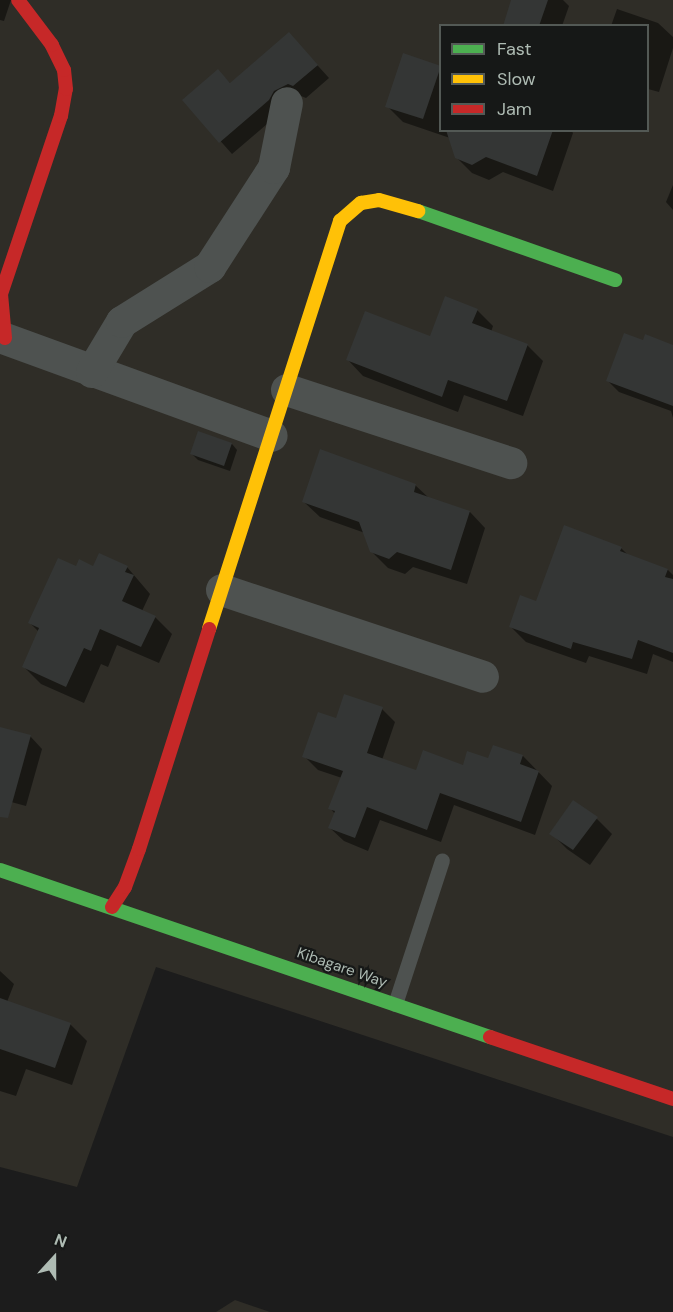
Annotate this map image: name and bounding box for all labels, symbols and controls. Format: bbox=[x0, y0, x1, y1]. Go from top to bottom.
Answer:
legend bbox=[439, 24, 649, 132]
text: Fast bbox=[497, 37, 532, 61]
text: Slow bbox=[497, 67, 536, 91]
text: Jam bbox=[497, 97, 532, 121]
street label: Kibagare Way bbox=[295, 944, 389, 992]
north arrow bbox=[24, 1228, 84, 1288]
text: N bbox=[51, 1229, 70, 1253]

